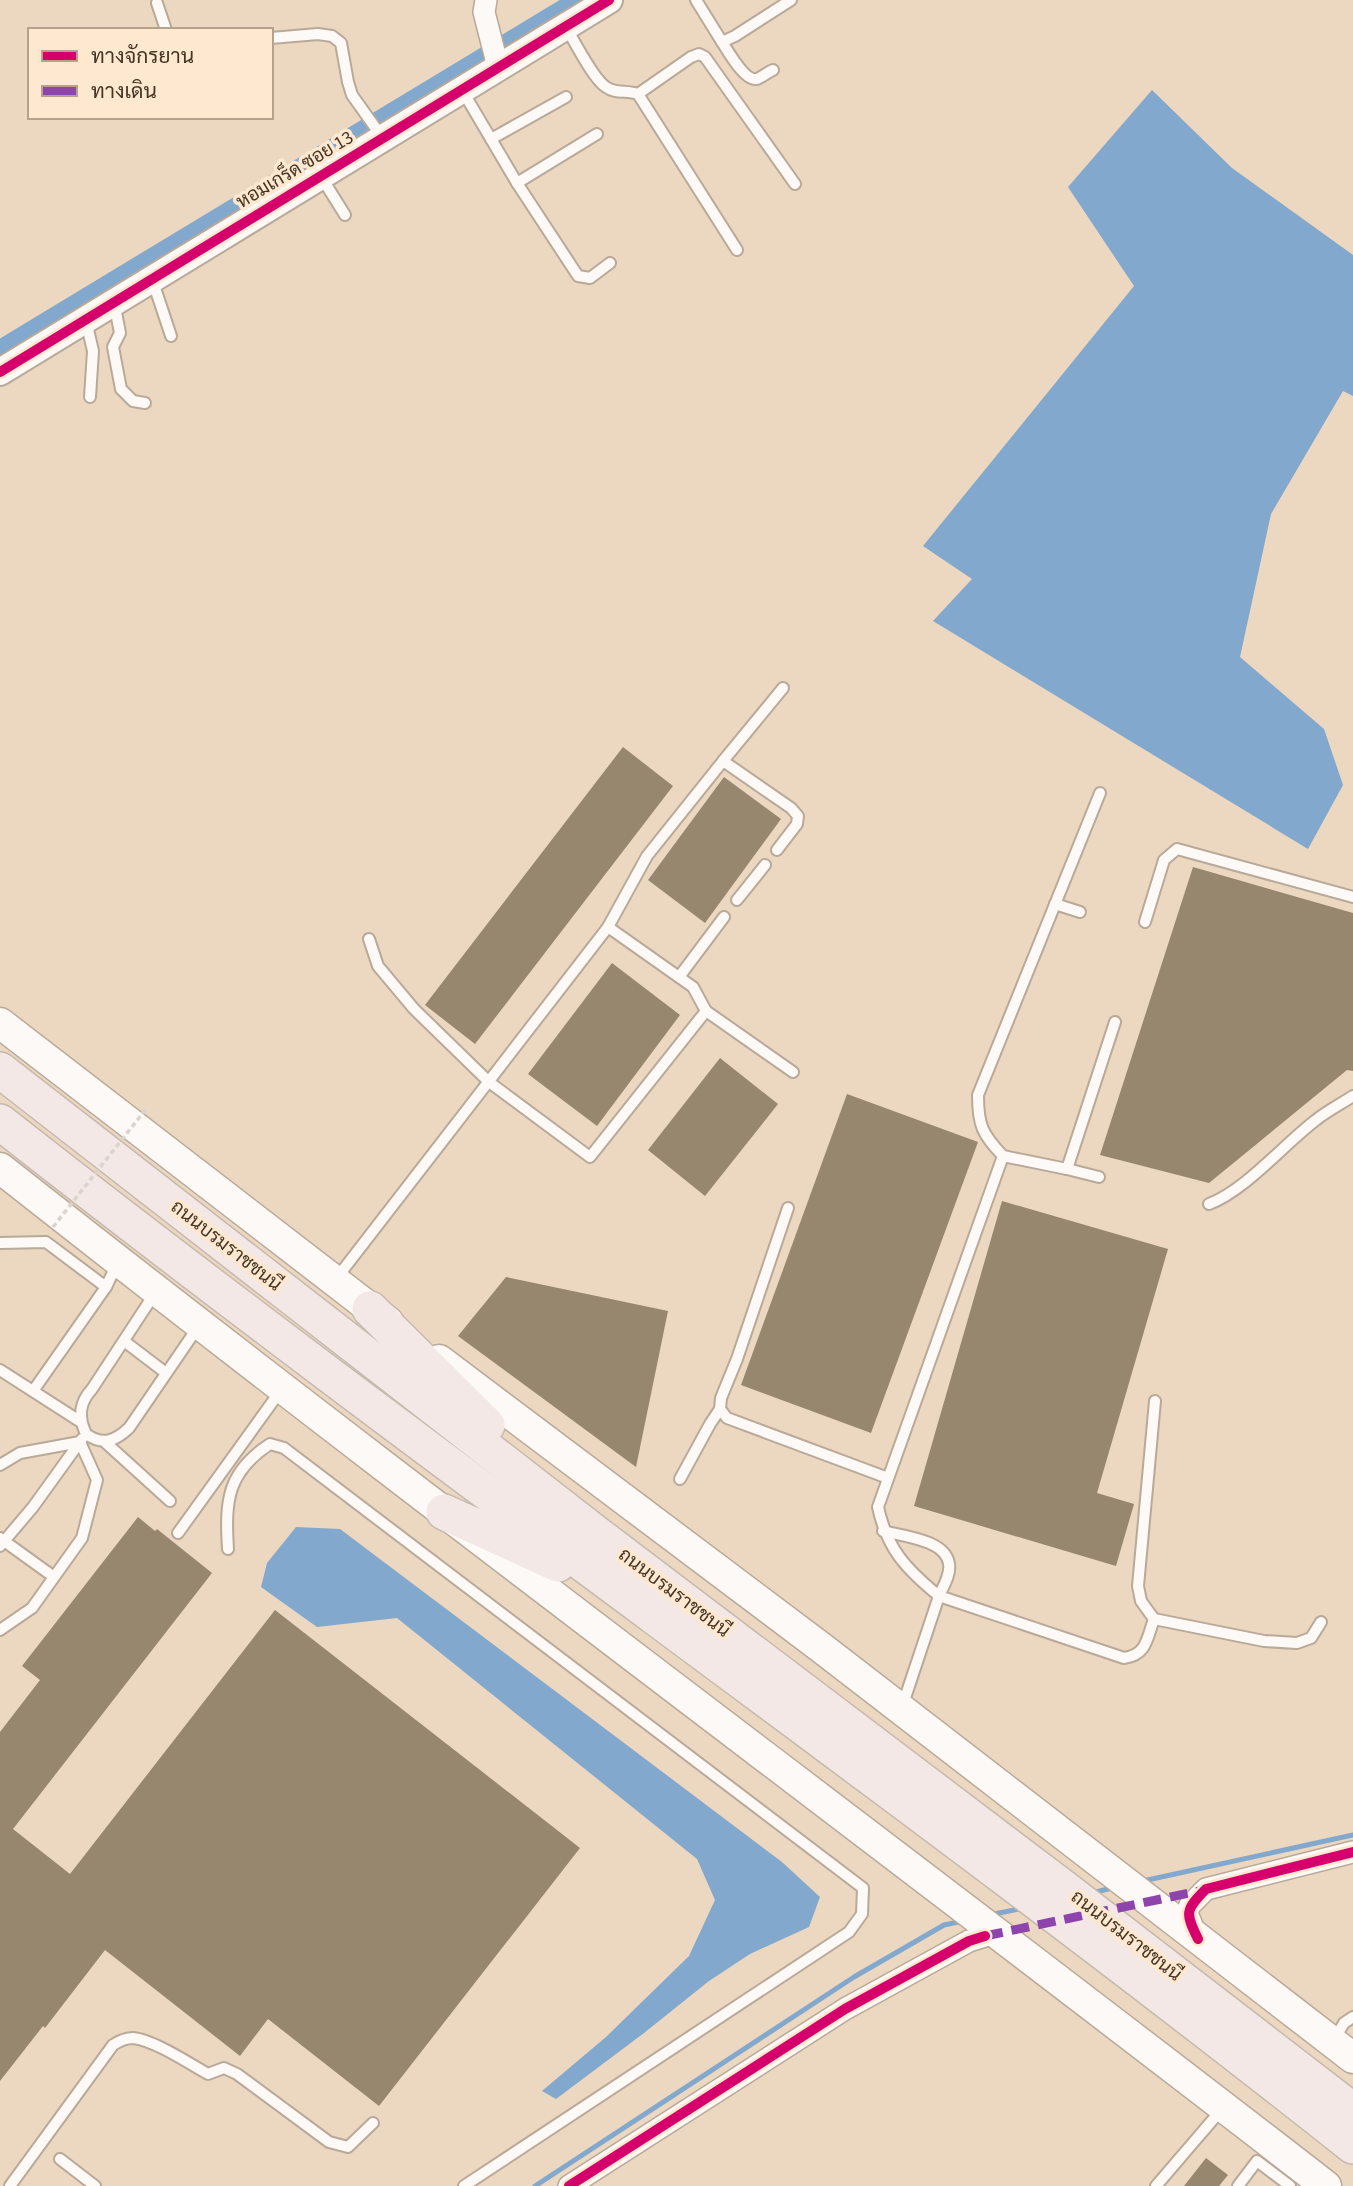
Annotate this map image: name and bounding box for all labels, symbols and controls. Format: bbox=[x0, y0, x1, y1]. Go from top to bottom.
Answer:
legend bbox=[28, 28, 273, 119]
text: ทางจักรยาน bbox=[91, 41, 194, 71]
text: ทางเดิน bbox=[91, 76, 157, 106]
street label: หอมเกร็ด ซอย 13 bbox=[231, 123, 359, 216]
street label: ถนนบรมราชชนนี bbox=[165, 1194, 287, 1298]
street label: ถนนบรมราชชนนี bbox=[612, 1542, 736, 1644]
street label: ถนนบรมราชชนนี bbox=[1065, 1884, 1187, 1988]

